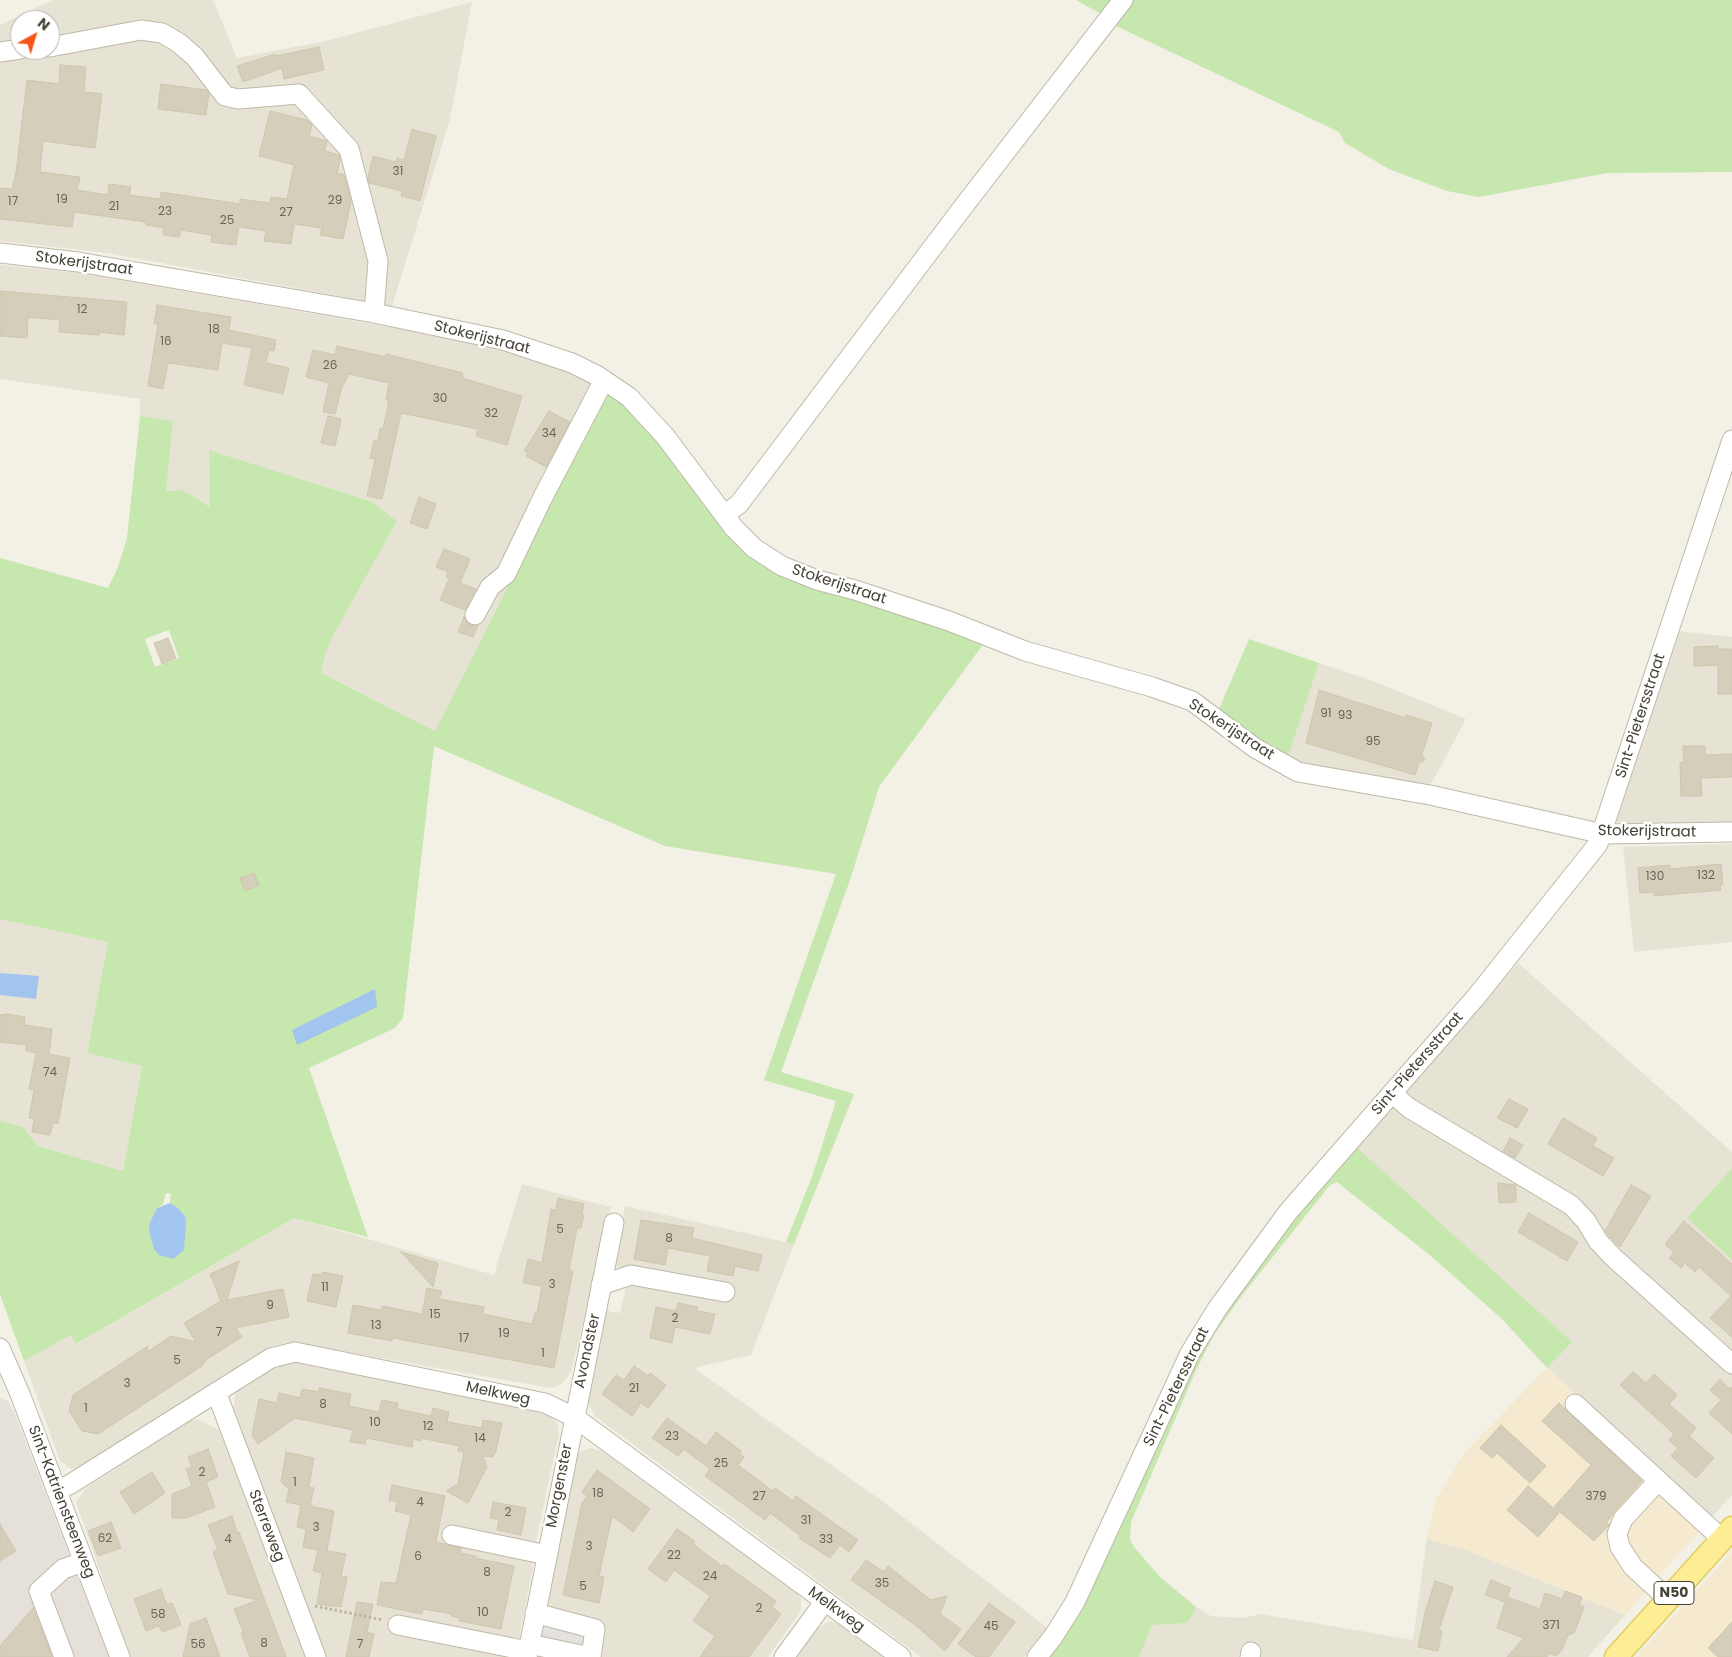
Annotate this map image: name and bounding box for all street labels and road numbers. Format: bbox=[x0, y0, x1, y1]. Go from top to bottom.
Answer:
street label: Stokerijstraat bbox=[34, 248, 134, 280]
street label: Stokerijstraat bbox=[432, 317, 532, 359]
street label: Stokerijstraat bbox=[789, 561, 889, 609]
street label: Sint-Pietersstraat bbox=[1612, 651, 1670, 781]
street label: Stokerijstraat bbox=[1185, 696, 1277, 764]
street label: Stokerijstraat bbox=[1598, 822, 1696, 842]
street label: Sint-Pietersstraat bbox=[1368, 1009, 1468, 1119]
street label: Avondster bbox=[571, 1312, 605, 1390]
street label: Sint-Pietersstraat bbox=[1140, 1324, 1214, 1450]
street label: Melkweg bbox=[464, 1378, 532, 1410]
street label: Sint-Katriensteenweg bbox=[24, 1423, 98, 1581]
street label: Morgenster bbox=[543, 1442, 577, 1530]
street label: Sterreweg bbox=[244, 1487, 288, 1565]
road number: N50 bbox=[1654, 1582, 1694, 1605]
street label: Melkweg bbox=[804, 1584, 868, 1636]

